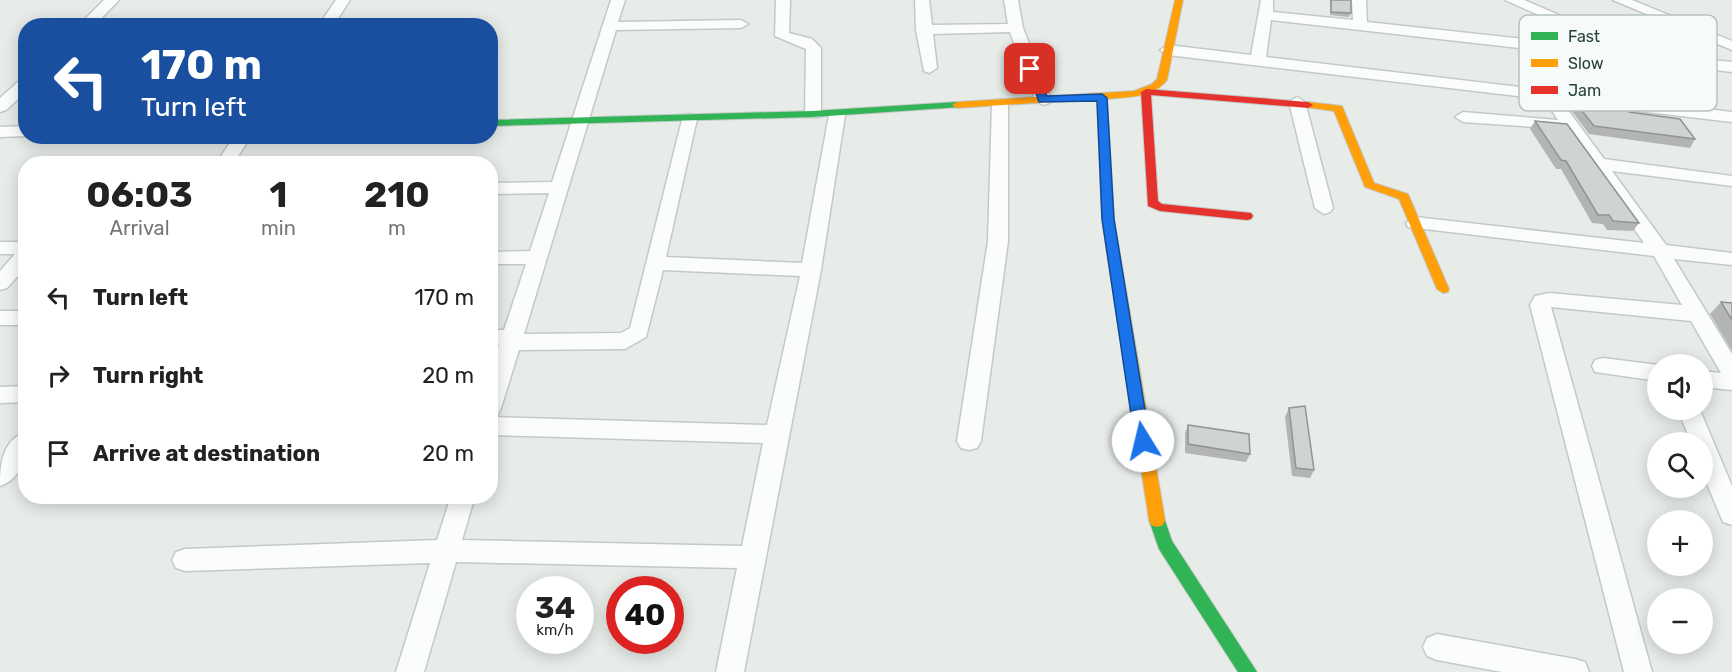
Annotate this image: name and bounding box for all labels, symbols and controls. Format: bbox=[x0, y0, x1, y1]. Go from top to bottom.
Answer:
legend bbox=[1519, 15, 1717, 111]
text: Fast bbox=[1568, 27, 1600, 46]
text: 170 m bbox=[141, 40, 262, 90]
icon: left bbox=[42, 42, 120, 120]
pin bbox=[1004, 43, 1055, 94]
icon: arrive bbox=[1013, 52, 1046, 85]
text: Slow bbox=[1568, 54, 1604, 73]
text: Jam bbox=[1568, 81, 1601, 100]
text: Turn left bbox=[141, 91, 246, 123]
text: 06:03 bbox=[86, 173, 193, 216]
text: 1 bbox=[269, 173, 287, 216]
text: 210 bbox=[364, 173, 430, 216]
text: Arrival bbox=[110, 216, 170, 240]
text: min bbox=[261, 216, 296, 240]
text: m bbox=[388, 216, 406, 240]
icon: left bbox=[42, 281, 75, 314]
text: Turn left bbox=[93, 284, 188, 311]
text: 170 m bbox=[414, 284, 474, 311]
map controls bbox=[1647, 354, 1713, 654]
button: sound bbox=[1647, 354, 1713, 420]
icon: right bbox=[42, 359, 75, 392]
text: Turn right bbox=[93, 362, 203, 389]
text: 20 m bbox=[422, 362, 474, 389]
position arrow bbox=[1111, 409, 1175, 473]
button: search bbox=[1647, 432, 1713, 498]
icon: arrive bbox=[42, 437, 75, 470]
text: Arrive at destination bbox=[93, 440, 320, 467]
text: 20 m bbox=[422, 440, 474, 467]
button: + bbox=[1647, 510, 1713, 576]
speed limit sign: 40 bbox=[606, 576, 684, 654]
button: − bbox=[1647, 588, 1713, 654]
text: 34 bbox=[535, 590, 575, 626]
text: km/h bbox=[536, 621, 574, 639]

